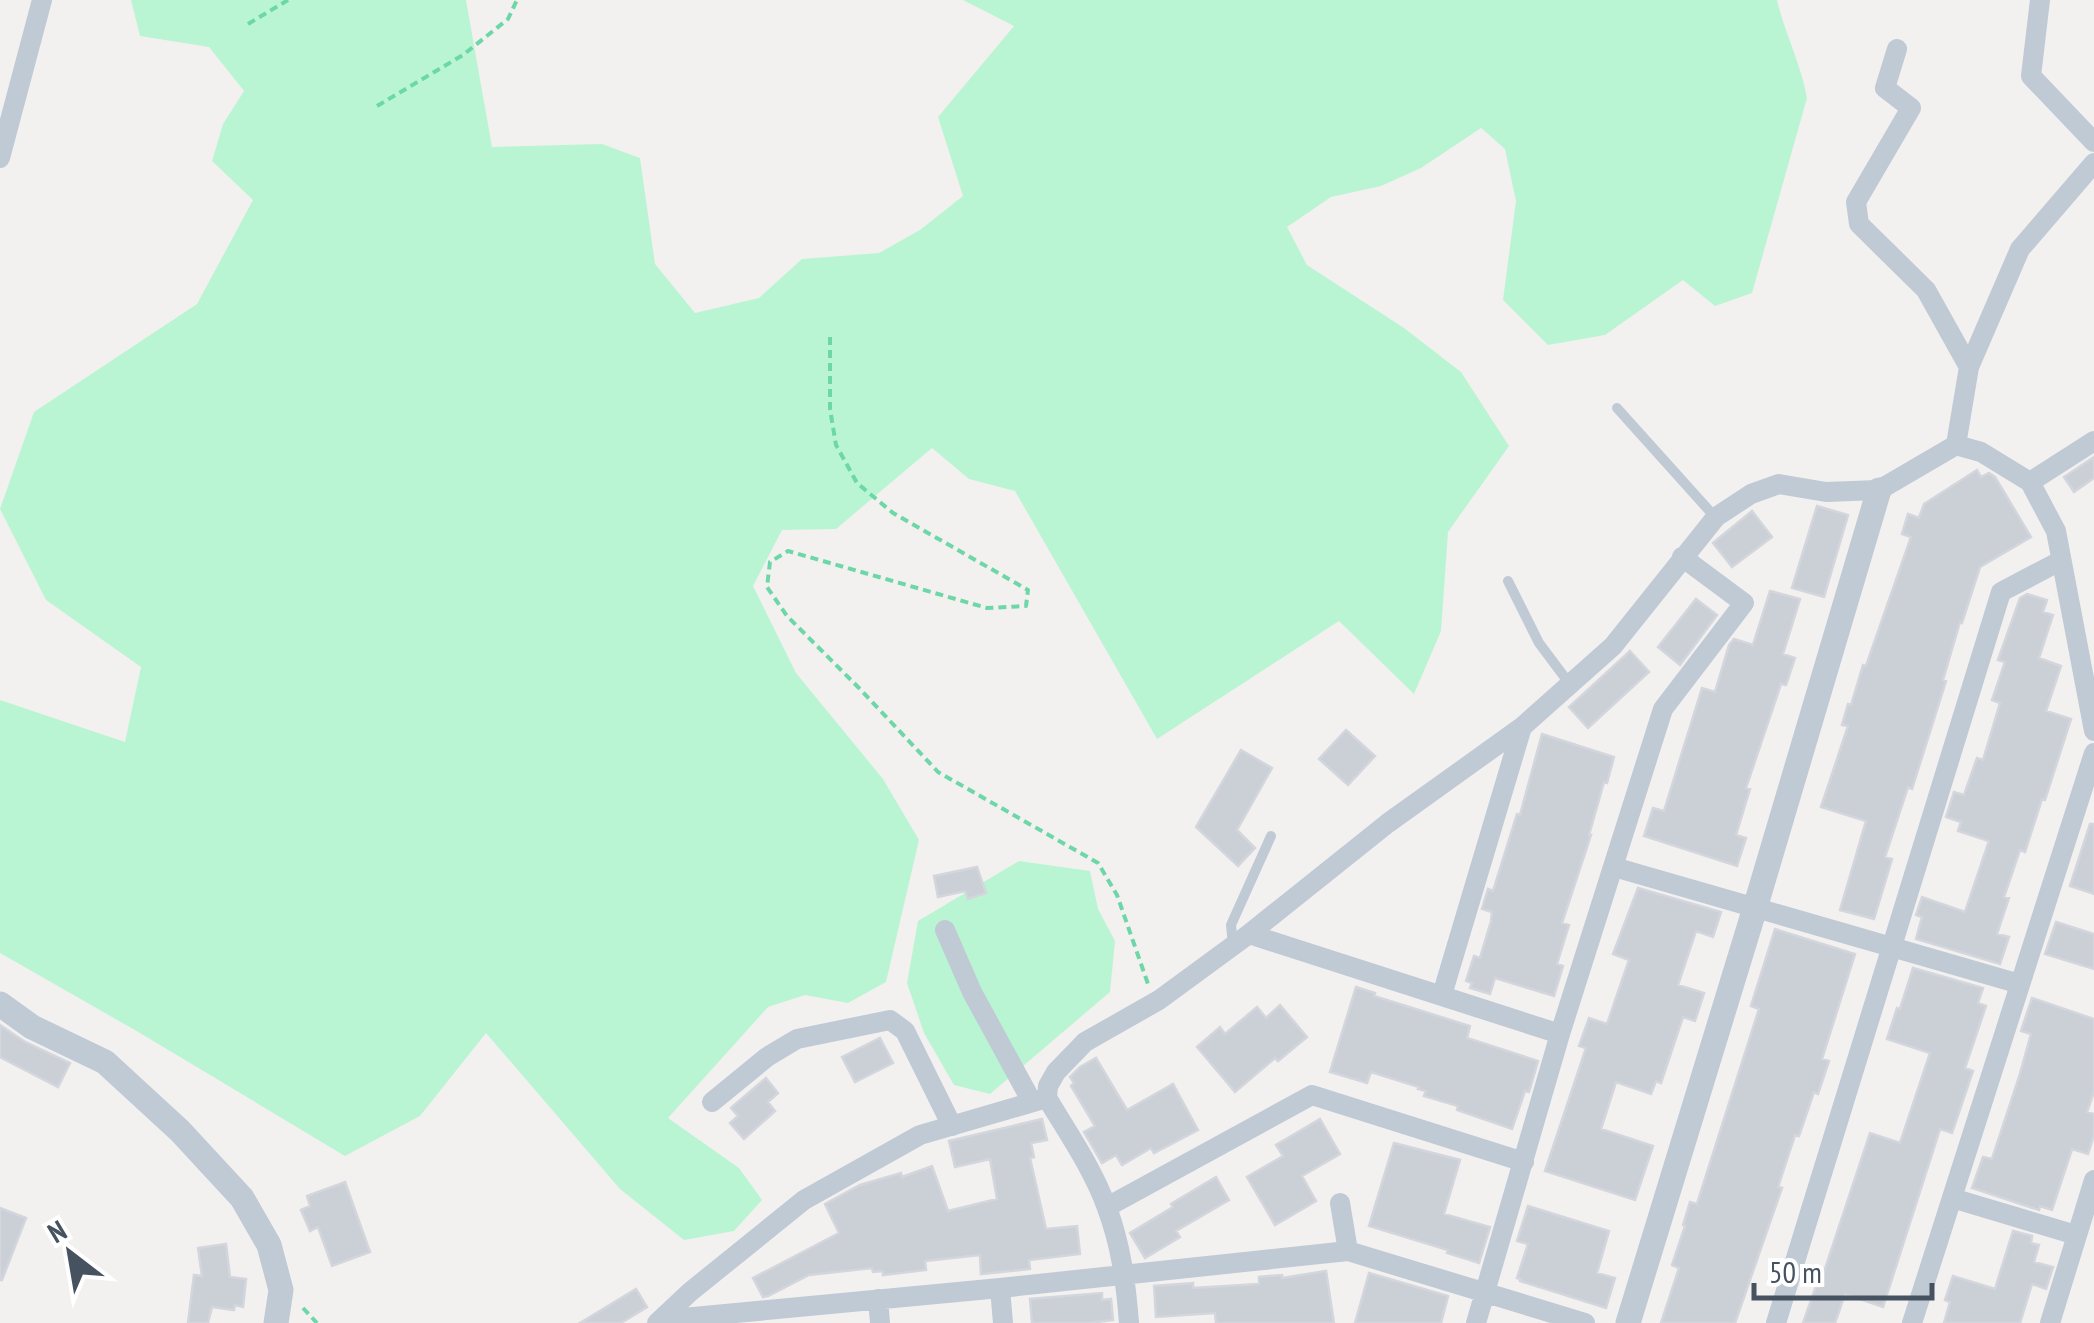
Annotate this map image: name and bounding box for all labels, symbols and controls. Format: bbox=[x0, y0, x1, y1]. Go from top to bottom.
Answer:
north arrow bbox=[20, 1203, 120, 1303]
text: N bbox=[41, 1211, 73, 1251]
scale bar bbox=[1754, 1238, 1932, 1300]
text: 50 m bbox=[1769, 1252, 1822, 1291]

